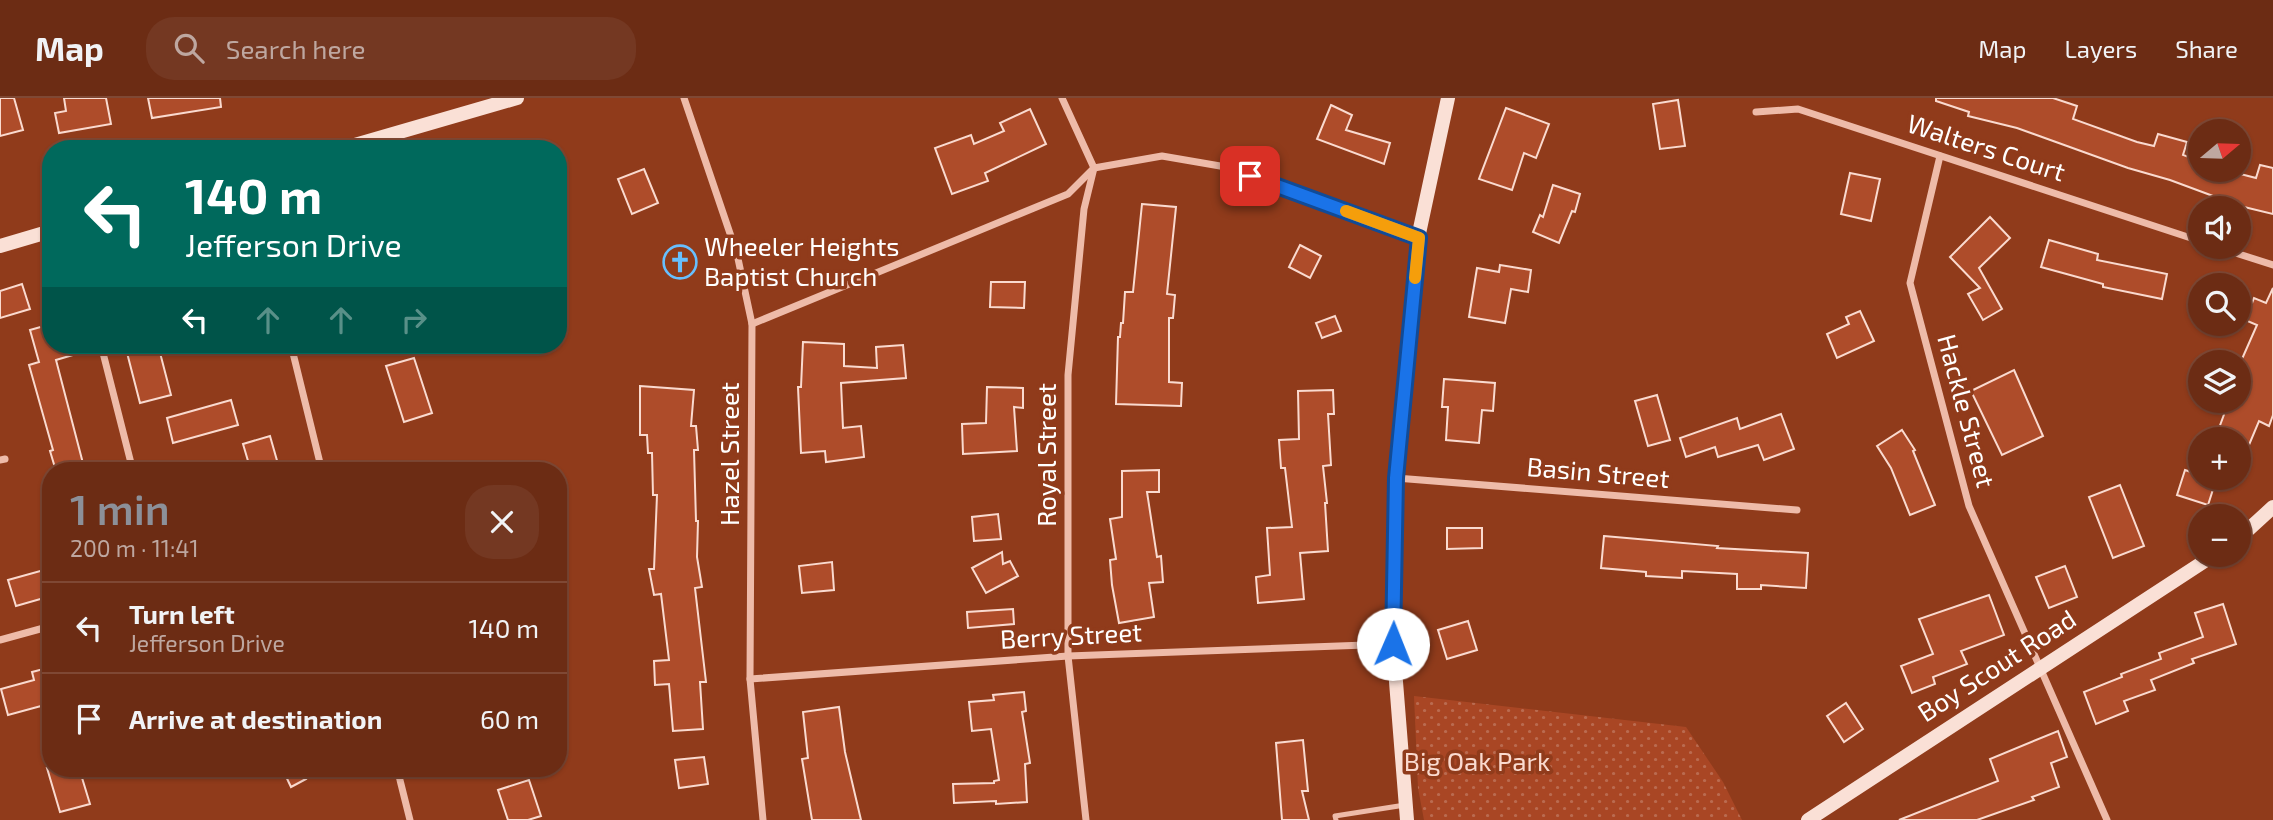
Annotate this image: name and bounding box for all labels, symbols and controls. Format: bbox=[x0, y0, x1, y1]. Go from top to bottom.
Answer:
search box bbox=[146, 17, 636, 80]
text: Map bbox=[35, 28, 104, 68]
icon: search bbox=[170, 29, 208, 67]
text: Search here bbox=[226, 33, 365, 64]
text: Map bbox=[1978, 34, 2026, 63]
text: Layers bbox=[2064, 34, 2137, 63]
text: Share bbox=[2175, 34, 2238, 63]
street label: Walters Court bbox=[1904, 106, 2069, 187]
north arrow bbox=[2188, 119, 2250, 182]
map controls bbox=[2188, 119, 2251, 567]
pin bbox=[1220, 146, 1280, 206]
icon: arrive bbox=[1231, 157, 1269, 195]
text: 140 m bbox=[185, 165, 322, 224]
icon: left bbox=[70, 168, 161, 259]
button: sound bbox=[2188, 196, 2251, 259]
text: Jefferson Drive bbox=[185, 225, 402, 263]
place label: Wheeler Heights Baptist Church bbox=[704, 230, 900, 291]
church icon: Wheeler Heights Baptist Church bbox=[661, 243, 699, 281]
button: search bbox=[2188, 273, 2251, 336]
icon: left bbox=[176, 301, 214, 339]
icon: ahead bbox=[249, 301, 287, 339]
icon: ahead bbox=[322, 301, 360, 339]
icon: right bbox=[395, 301, 433, 339]
street label: Hackle Street bbox=[1932, 331, 2003, 491]
button: layers bbox=[2188, 350, 2251, 413]
street label: Hazel Street bbox=[713, 382, 744, 526]
street label: Royal Street bbox=[1030, 383, 1061, 527]
button: + bbox=[2188, 427, 2251, 490]
street label: Basin Street bbox=[1525, 450, 1671, 493]
text: 1 min bbox=[70, 483, 170, 533]
button: close bbox=[465, 485, 539, 559]
button: − bbox=[2188, 504, 2251, 567]
text: 200 m · 11:41 bbox=[70, 534, 199, 562]
text: Turn left bbox=[129, 598, 235, 629]
street label: Boy Scout Road bbox=[1911, 602, 2081, 727]
position arrow bbox=[1356, 607, 1430, 681]
icon: left bbox=[70, 609, 108, 647]
text: 140 m bbox=[468, 612, 539, 643]
street label: Berry Street bbox=[999, 615, 1143, 654]
text: Jefferson Drive bbox=[129, 629, 285, 657]
icon: arrive bbox=[70, 700, 108, 738]
text: Arrive at destination bbox=[129, 703, 382, 734]
text: 60 m bbox=[480, 703, 539, 734]
park label: Big Oak Park bbox=[1404, 745, 1550, 776]

